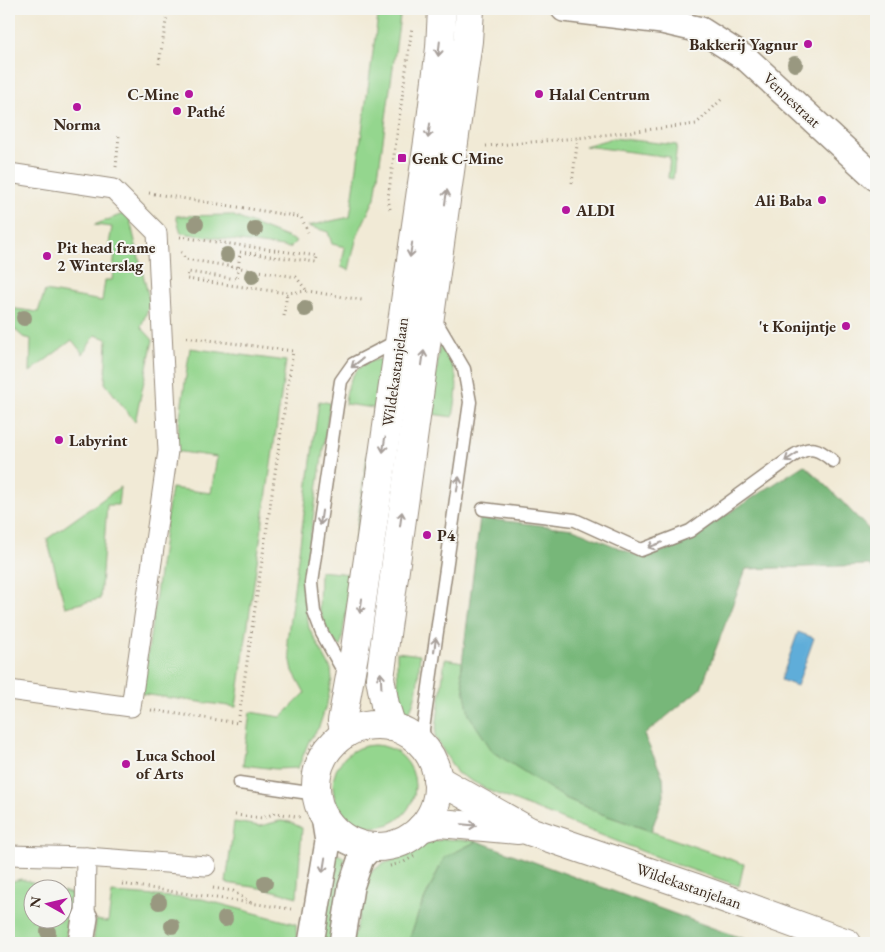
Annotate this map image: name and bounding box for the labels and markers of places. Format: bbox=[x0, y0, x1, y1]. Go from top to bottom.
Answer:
place label: Bakkerij Yagnur bbox=[689, 34, 798, 55]
marker: Bakkerij Yagnur bbox=[802, 38, 814, 50]
place label: C-Mine bbox=[127, 84, 179, 105]
place label: Halal Centrum bbox=[549, 84, 650, 105]
marker: C-Mine bbox=[183, 88, 195, 100]
marker: Halal Centrum bbox=[533, 88, 545, 100]
marker: Norma bbox=[71, 101, 83, 113]
place label: Pathé bbox=[187, 101, 225, 122]
marker: Pathé bbox=[171, 105, 183, 117]
place label: Norma bbox=[53, 114, 102, 135]
place label: Genk C-Mine bbox=[412, 148, 504, 169]
marker: Genk C-Mine bbox=[396, 152, 408, 164]
place label: Ali Baba bbox=[754, 190, 813, 211]
marker: Ali Baba bbox=[816, 194, 828, 206]
place label: ALDI bbox=[575, 200, 615, 221]
marker: ALDI bbox=[560, 204, 572, 216]
place label: Pit head frame 2 Winterslag bbox=[57, 237, 156, 276]
marker: Pit head frame 2 Winterslag bbox=[41, 250, 53, 262]
place label: 't Konijntje bbox=[759, 316, 836, 337]
marker: 't Konijntje bbox=[840, 320, 852, 332]
place label: Labyrint bbox=[69, 430, 128, 451]
marker: Labyrint bbox=[53, 434, 65, 446]
place label: P4 bbox=[437, 525, 456, 546]
marker: P4 bbox=[421, 529, 433, 541]
place label: Luca School of Arts bbox=[136, 745, 216, 784]
marker: Luca School of Arts bbox=[120, 758, 132, 770]

